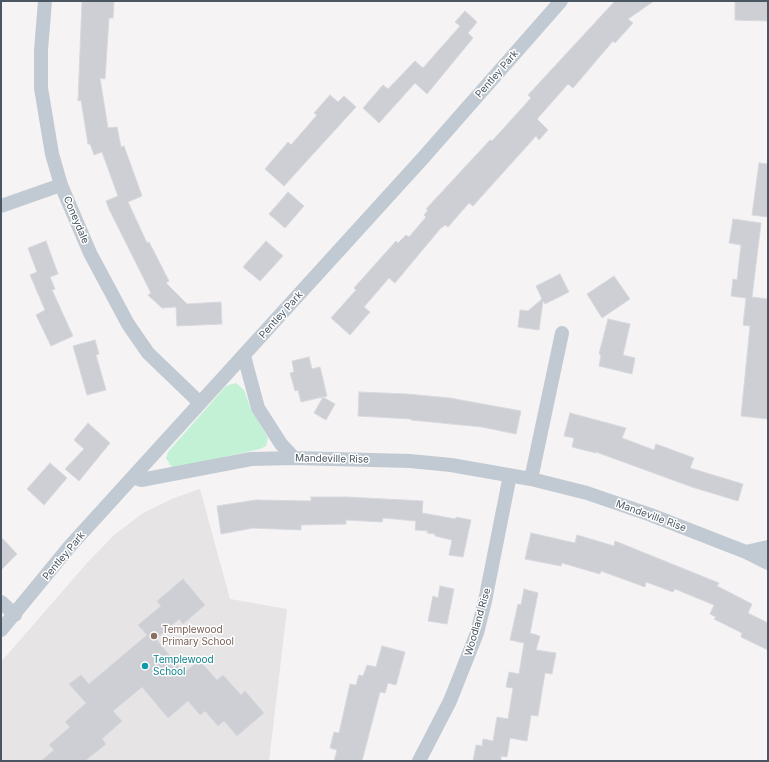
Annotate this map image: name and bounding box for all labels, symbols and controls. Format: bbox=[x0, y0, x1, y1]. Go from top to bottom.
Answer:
street label: Pentley Park bbox=[473, 48, 521, 100]
street label: Coneydale bbox=[61, 195, 91, 245]
street label: Pentley Park bbox=[257, 289, 305, 341]
street label: Mandeville Rise bbox=[295, 452, 369, 466]
street label: Mandeville Rise bbox=[614, 498, 688, 534]
street label: Pentley Park bbox=[40, 529, 88, 583]
street label: Woodland Rise bbox=[463, 587, 493, 657]
place label: Templewood Primary School bbox=[162, 624, 234, 648]
marker: Templewood Primary School bbox=[149, 631, 159, 641]
place label: Templewood School bbox=[153, 654, 214, 678]
marker: Templewood School bbox=[140, 661, 150, 671]

